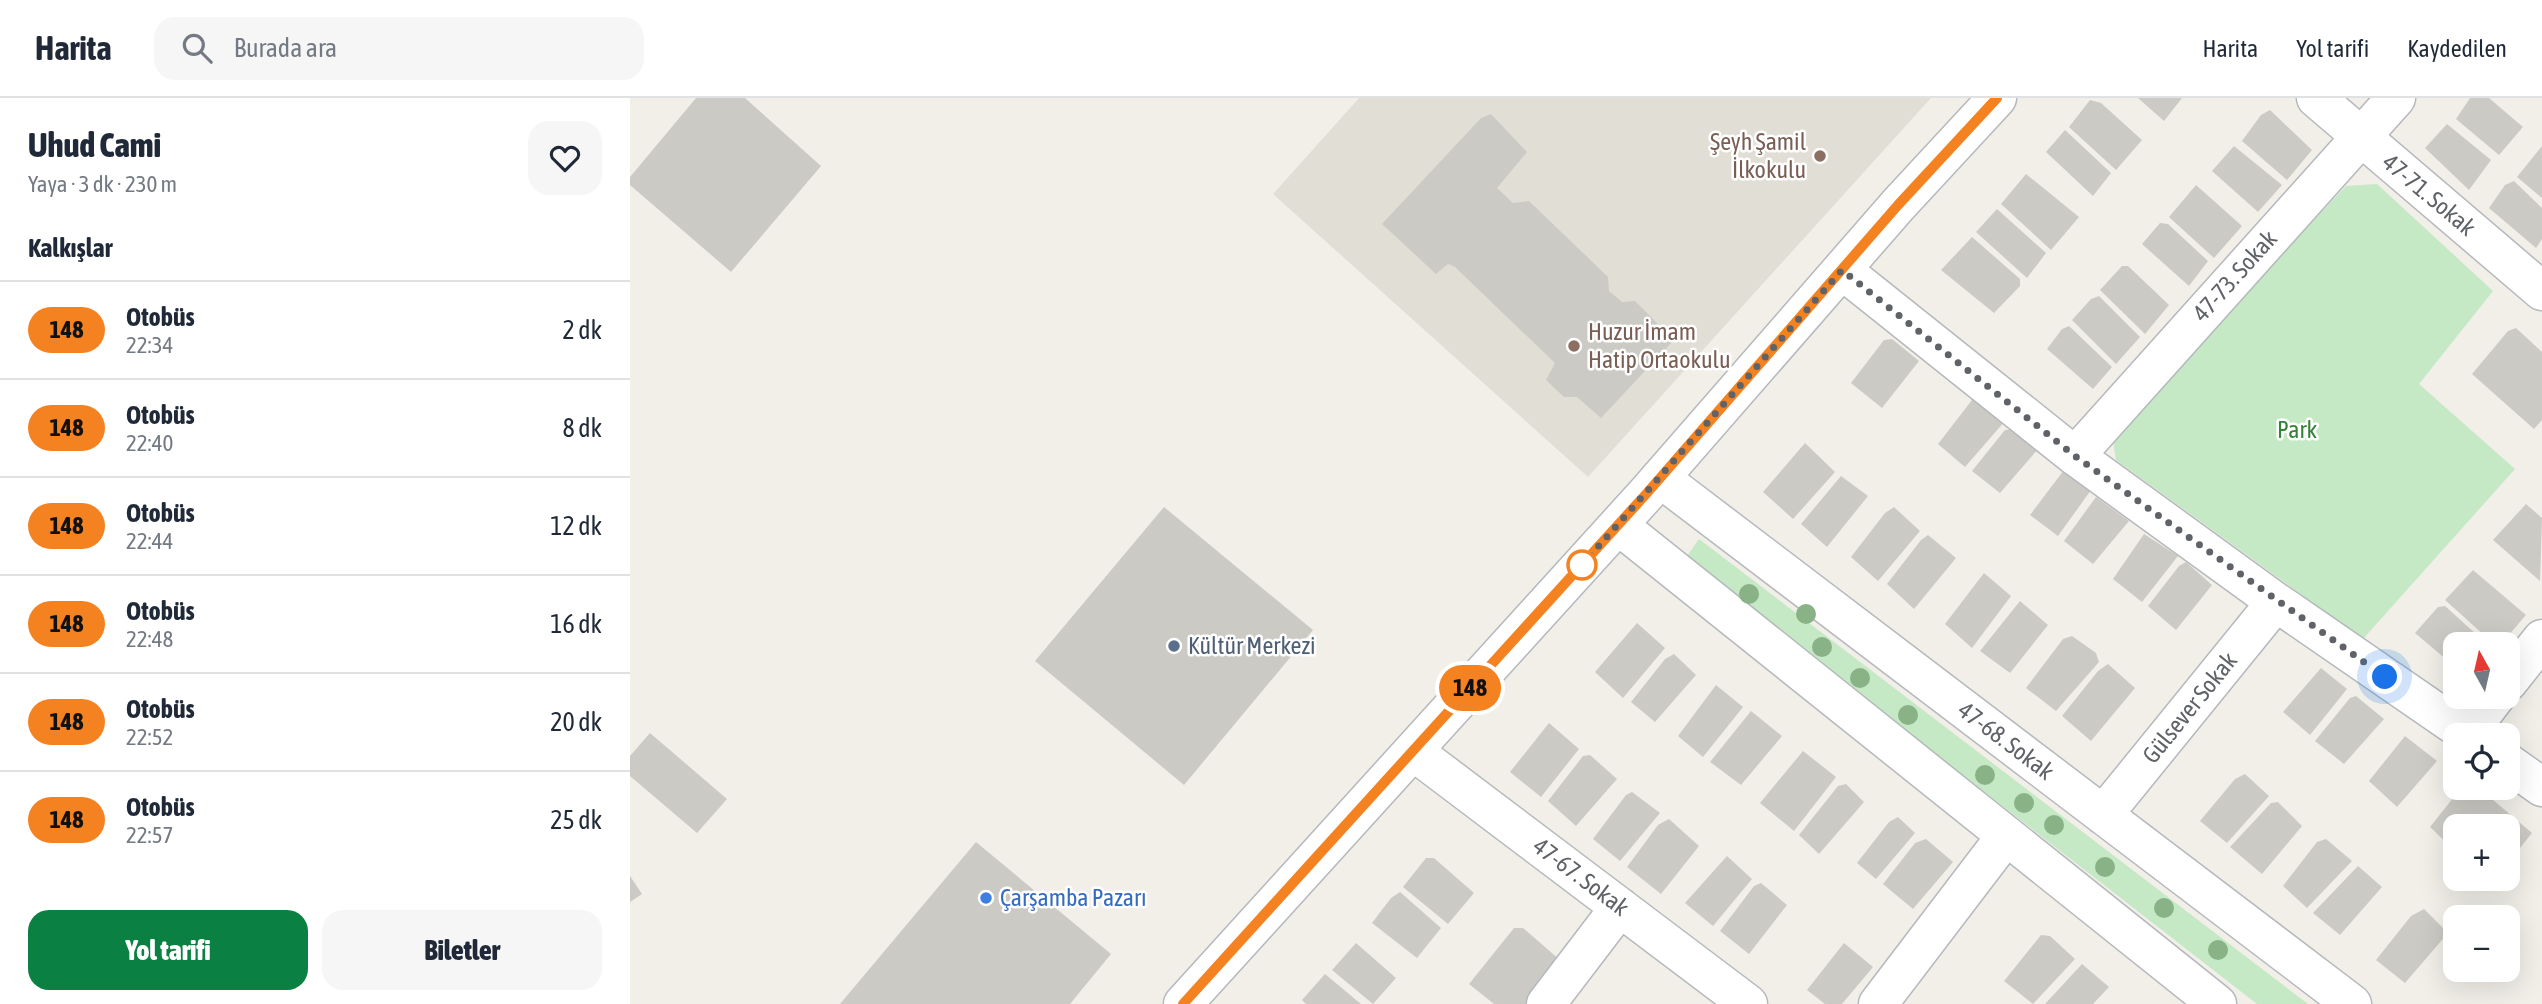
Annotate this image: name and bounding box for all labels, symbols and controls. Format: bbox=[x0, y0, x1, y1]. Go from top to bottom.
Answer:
search box bbox=[154, 17, 644, 80]
text: Harita bbox=[35, 29, 112, 67]
icon: search bbox=[178, 29, 216, 67]
text: Burada ara bbox=[234, 33, 337, 63]
text: Harita bbox=[2202, 35, 2258, 62]
text: Yol tarifi bbox=[2296, 35, 2369, 62]
text: Kaydedilen bbox=[2407, 35, 2507, 62]
button: heart bbox=[528, 121, 602, 195]
text: Uhud Cami bbox=[28, 126, 161, 164]
place label: Şeyh Şamil İlkokulu bbox=[1710, 128, 1807, 183]
marker: Şeyh Şamil İlkokulu bbox=[1812, 148, 1828, 164]
street label: 47-71. Sokak bbox=[2378, 148, 2481, 241]
text: Yaya · 3 dk · 230 m bbox=[28, 171, 177, 197]
street label: 47-73. Sokak bbox=[2187, 225, 2283, 326]
text: Kalkışlar bbox=[28, 233, 112, 263]
text: Otobüs bbox=[126, 302, 195, 332]
text: 2 dk bbox=[562, 315, 602, 345]
text: 148 bbox=[50, 316, 83, 343]
place label: Huzur İmam Hatip Ortaokulu bbox=[1588, 318, 1731, 373]
text: 22:34 bbox=[126, 332, 173, 358]
marker: Huzur İmam Hatip Ortaokulu bbox=[1566, 338, 1582, 354]
text: Otobüs bbox=[126, 400, 195, 430]
text: 8 dk bbox=[562, 413, 602, 443]
text: 148 bbox=[50, 414, 83, 441]
park label: Park bbox=[2277, 416, 2317, 443]
text: 22:40 bbox=[126, 430, 173, 456]
text: Otobüs bbox=[126, 498, 195, 528]
text: 12 dk bbox=[550, 511, 602, 541]
text: 148 bbox=[50, 512, 83, 539]
text: 22:44 bbox=[126, 528, 173, 554]
unlabelled marker bbox=[1567, 550, 1597, 580]
text: Otobüs bbox=[126, 596, 195, 626]
text: 16 dk bbox=[550, 609, 602, 639]
text: 148 bbox=[50, 610, 83, 637]
text: 22:48 bbox=[126, 626, 173, 652]
place label: Kültür Merkezi bbox=[1188, 632, 1316, 659]
north arrow bbox=[2443, 632, 2520, 709]
map controls bbox=[2443, 632, 2520, 982]
marker: Kültür Merkezi bbox=[1166, 638, 1182, 654]
street label: Gülsever Sokak bbox=[2137, 647, 2243, 768]
your location bbox=[2367, 659, 2402, 694]
line badge: 148 bbox=[1430, 665, 1510, 711]
text: 148 bbox=[1453, 674, 1487, 701]
text: Otobüs bbox=[126, 694, 195, 724]
street label: 47-68. Sokak bbox=[1953, 696, 2060, 785]
text: 20 dk bbox=[550, 707, 602, 737]
text: 148 bbox=[50, 708, 83, 735]
button: locate bbox=[2443, 723, 2520, 800]
text: 22:52 bbox=[126, 724, 173, 750]
text: Otobüs bbox=[126, 792, 195, 822]
text: 25 dk bbox=[550, 805, 602, 835]
text: 148 bbox=[50, 806, 83, 833]
button: + bbox=[2443, 814, 2520, 891]
text: 22:57 bbox=[126, 822, 173, 848]
street label: 47-67. Sokak bbox=[1528, 832, 1635, 921]
place label: Çarşamba Pazarı bbox=[1000, 884, 1147, 911]
marker: Çarşamba Pazarı bbox=[978, 890, 994, 906]
button: − bbox=[2443, 905, 2520, 982]
button: Yol tarifi bbox=[28, 910, 308, 990]
button: Biletler bbox=[322, 910, 602, 990]

